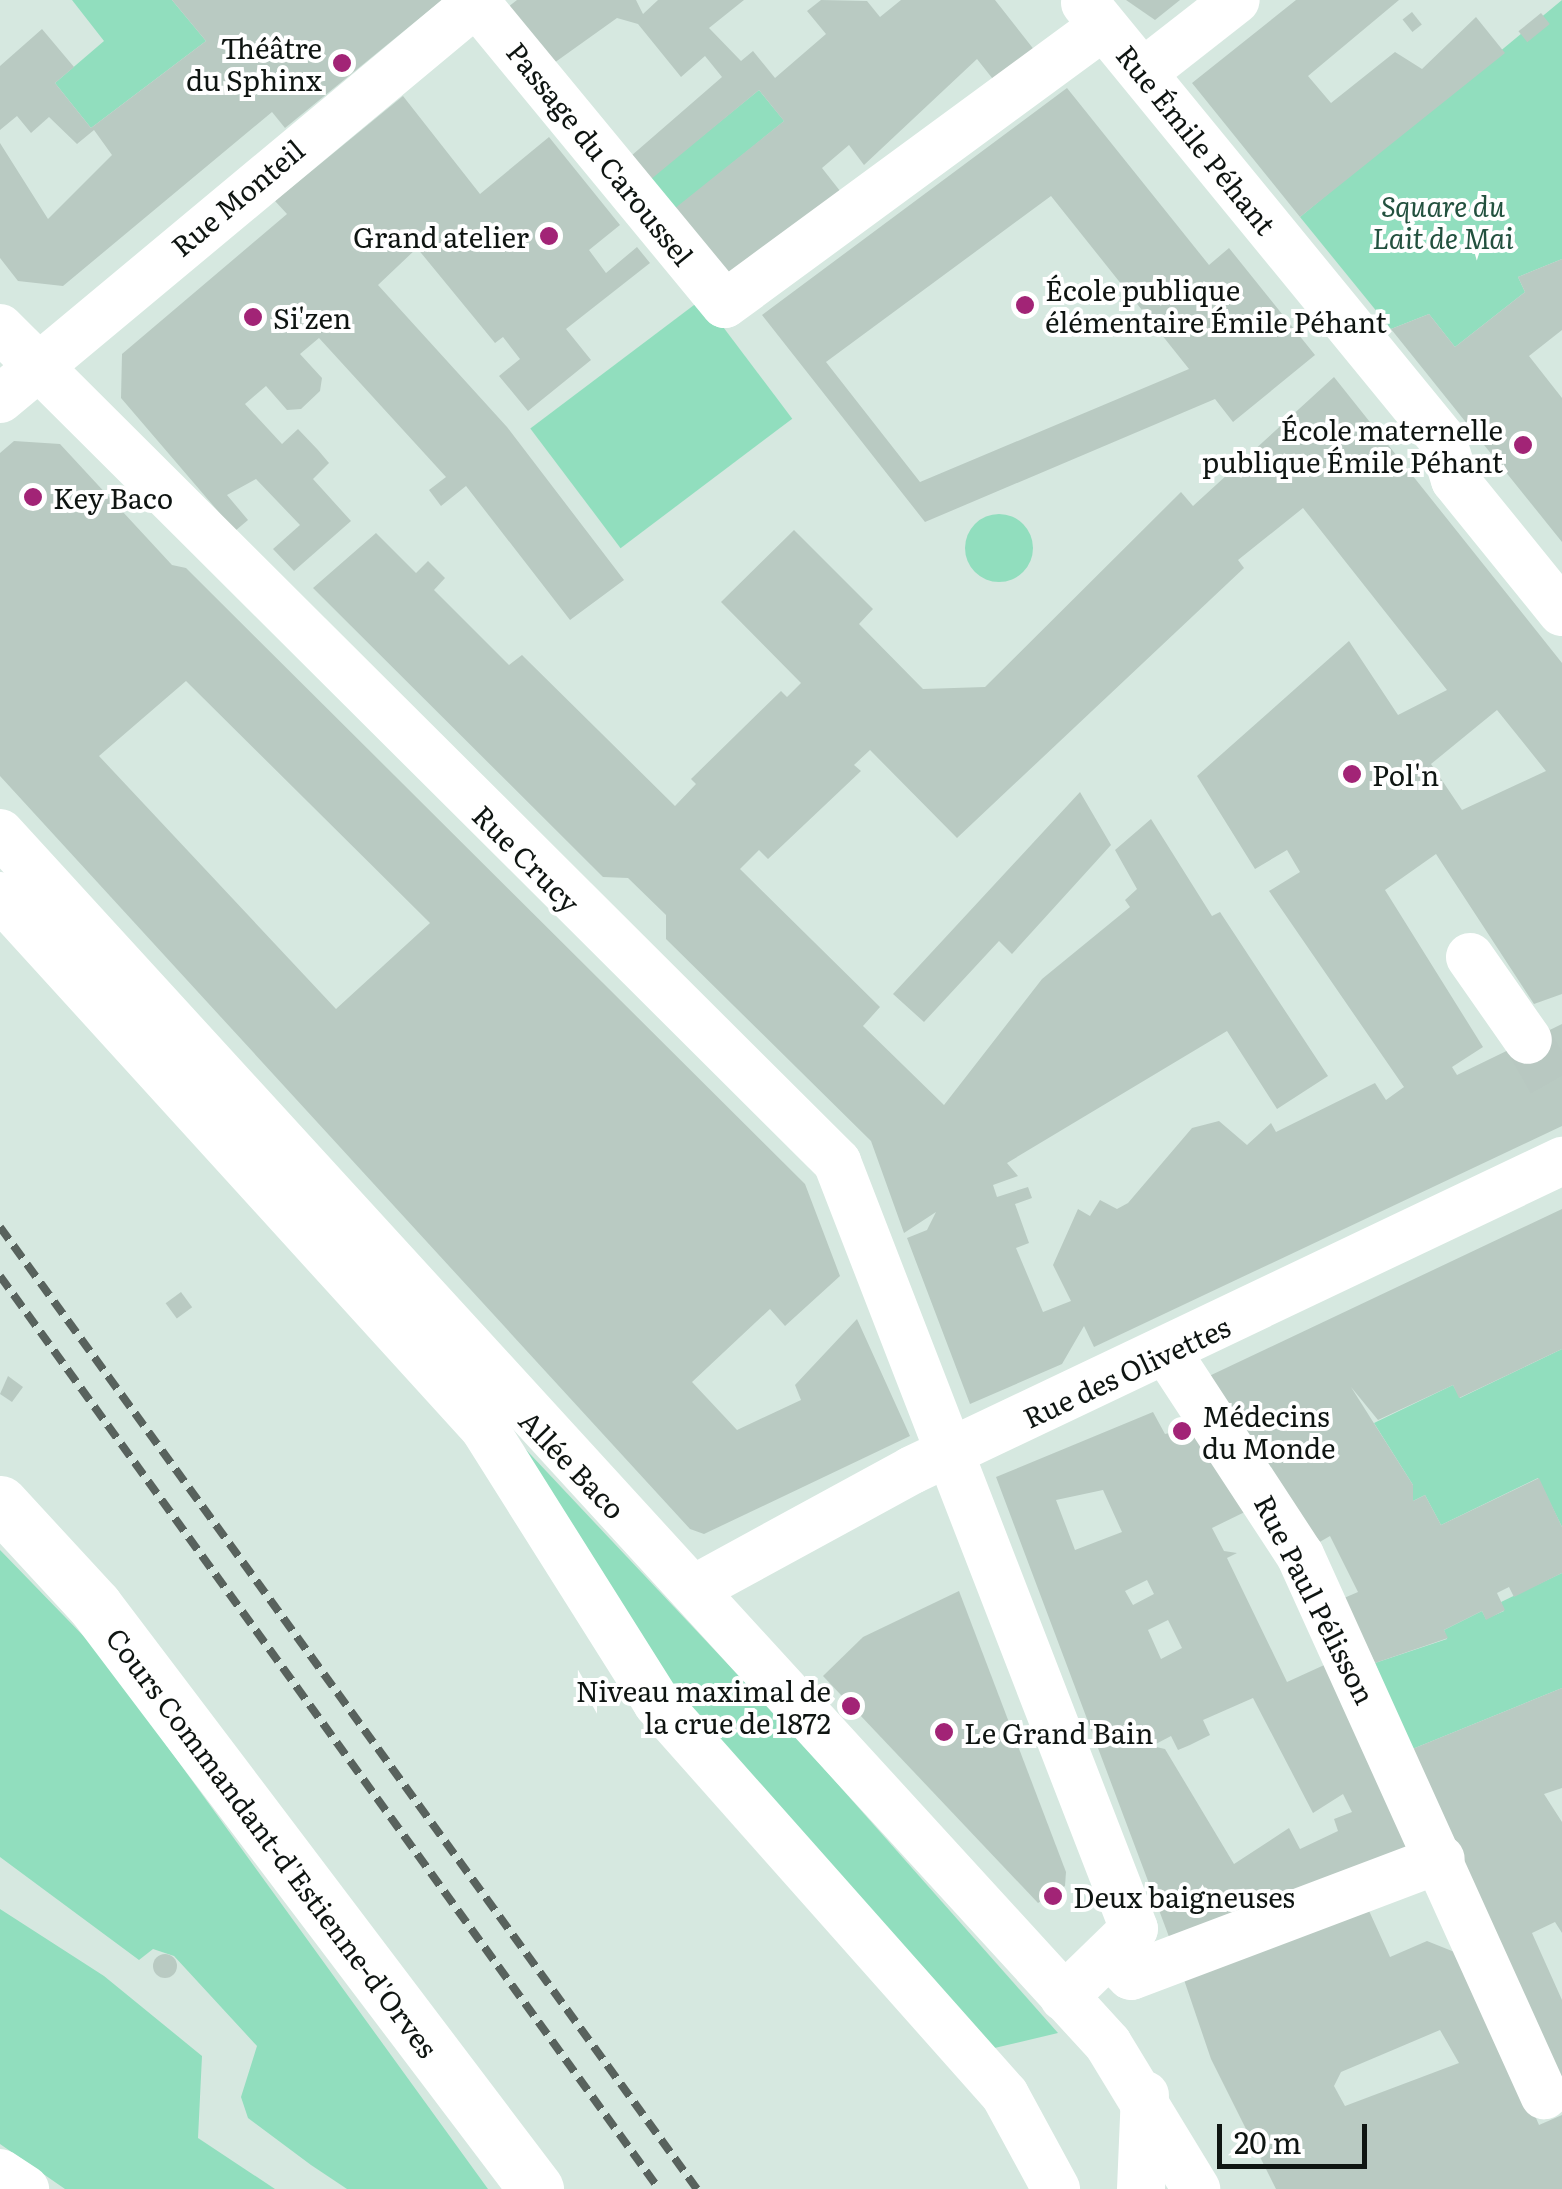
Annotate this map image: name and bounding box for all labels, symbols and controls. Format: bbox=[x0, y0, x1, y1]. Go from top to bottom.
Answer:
place label: Théâtre du Sphinx bbox=[186, 30, 322, 96]
street label: Passage du Caroussel bbox=[501, 35, 701, 271]
street label: Rue Émile Péhant bbox=[1110, 38, 1284, 240]
marker: Théâtre du Sphinx bbox=[331, 52, 353, 74]
street label: Rue Monteil bbox=[164, 132, 310, 262]
park label: Square du Lait de Mai bbox=[1372, 188, 1514, 254]
place label: Grand atelier bbox=[353, 219, 529, 253]
marker: Grand atelier bbox=[538, 225, 560, 247]
place label: École publique élémentaire Émile Péhant bbox=[1045, 272, 1387, 338]
marker: École publique élémentaire Émile Péhant bbox=[1014, 294, 1036, 316]
place label: Si'zen bbox=[273, 300, 351, 334]
marker: Si'zen bbox=[242, 306, 264, 328]
place label: École maternelle publique Émile Péhant bbox=[1202, 412, 1503, 478]
marker: École maternelle publique Émile Péhant bbox=[1512, 434, 1534, 456]
place label: Key Baco bbox=[53, 480, 173, 514]
marker: Key Baco bbox=[22, 486, 44, 508]
place label: Pol'n bbox=[1372, 757, 1439, 791]
marker: Pol'n bbox=[1341, 763, 1363, 785]
street label: Rue Crucy bbox=[466, 797, 588, 919]
street label: Rue des Olivettes bbox=[1017, 1308, 1235, 1434]
place label: Médecins du Monde bbox=[1202, 1398, 1335, 1464]
street label: Allée Baco bbox=[513, 1403, 633, 1525]
marker: Médecins du Monde bbox=[1171, 1420, 1193, 1442]
street label: Rue Paul Pélisson bbox=[1249, 1489, 1383, 1709]
street label: Cours Commandant-d'Estienne-d'Orves bbox=[100, 1621, 446, 2063]
place label: Niveau maximal de la crue de 1872 bbox=[576, 1673, 831, 1739]
marker: Niveau maximal de la crue de 1872 bbox=[840, 1695, 862, 1717]
place label: Le Grand Bain bbox=[964, 1715, 1154, 1749]
marker: Le Grand Bain bbox=[933, 1721, 955, 1743]
place label: Deux baigneuses bbox=[1073, 1879, 1295, 1913]
marker: Deux baigneuses bbox=[1042, 1885, 1064, 1907]
scale bar bbox=[1222, 2104, 1372, 2166]
text: 20 m bbox=[1234, 2119, 1302, 2163]

